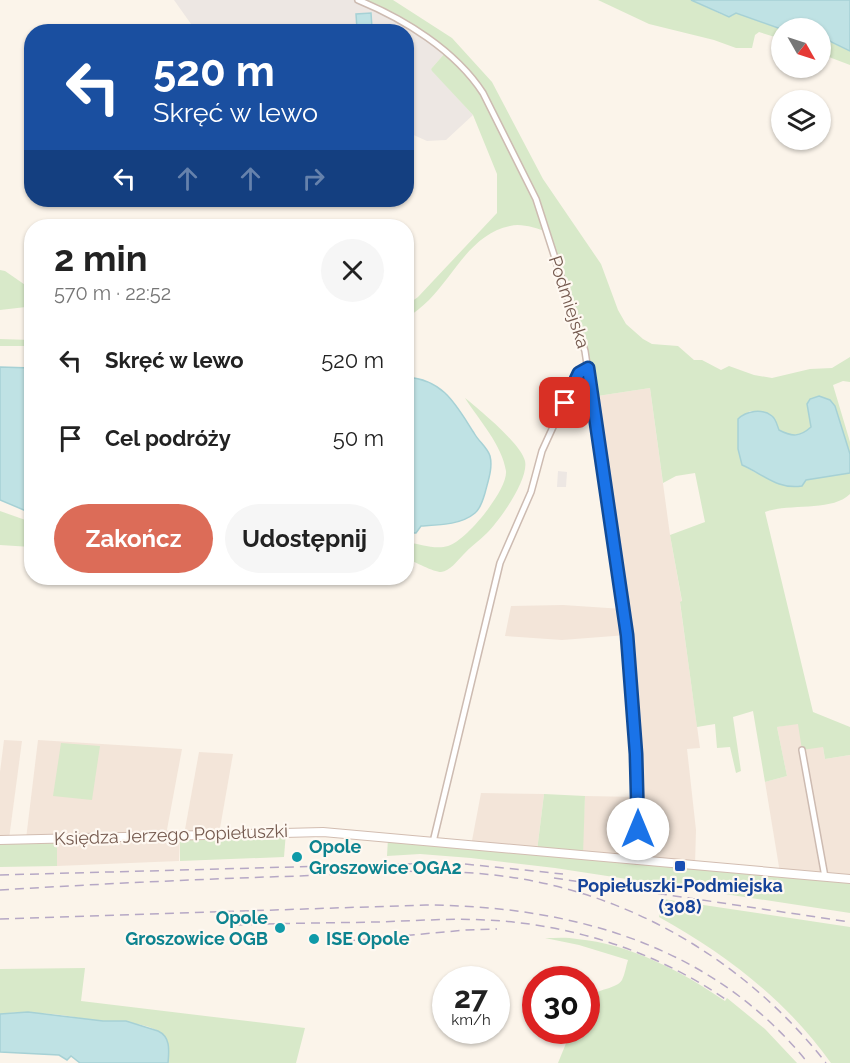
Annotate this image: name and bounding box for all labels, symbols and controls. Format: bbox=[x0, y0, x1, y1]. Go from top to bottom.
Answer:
north arrow bbox=[771, 18, 831, 78]
map controls bbox=[771, 18, 831, 150]
text: 520 m bbox=[153, 47, 275, 96]
icon: left bbox=[54, 48, 132, 126]
button: layers bbox=[771, 90, 831, 150]
text: Skręć w lewo bbox=[153, 97, 318, 128]
icon: left bbox=[108, 162, 141, 195]
icon: ahead bbox=[171, 162, 204, 195]
icon: ahead bbox=[234, 162, 267, 195]
icon: right bbox=[297, 162, 330, 195]
text: 2 min bbox=[54, 237, 147, 279]
button: close bbox=[321, 239, 384, 302]
street label: Podmiejska bbox=[545, 253, 594, 351]
text: 570 m · 22:52 bbox=[54, 281, 171, 305]
icon: left bbox=[54, 344, 87, 377]
text: Skręć w lewo bbox=[105, 347, 244, 373]
text: 520 m bbox=[321, 347, 384, 373]
pin bbox=[539, 377, 590, 428]
icon: arrive bbox=[548, 386, 581, 419]
icon: arrive bbox=[54, 422, 87, 455]
text: Cel podróży bbox=[105, 425, 231, 451]
text: 50 m bbox=[333, 425, 384, 451]
button: Zakończ bbox=[54, 504, 213, 573]
button: Udostępnij bbox=[225, 504, 384, 573]
position arrow bbox=[606, 797, 670, 861]
street label: Księdza Jerzego Popiełuszki bbox=[54, 820, 288, 849]
place label: Opole Groszowice OGA2 bbox=[309, 836, 462, 878]
marker: Opole Groszowice OGA2 bbox=[290, 850, 304, 864]
marker: Popiełuszki-Podmiejska (308) bbox=[673, 859, 687, 873]
place label: Popiełuszki-Podmiejska (308) bbox=[577, 875, 783, 917]
place label: Opole Groszowice OGB bbox=[125, 907, 268, 949]
marker: Opole Groszowice OGB bbox=[273, 921, 287, 935]
place label: ISE Opole bbox=[326, 928, 410, 949]
marker: ISE Opole bbox=[307, 932, 321, 946]
speed limit sign: 30 bbox=[522, 966, 600, 1044]
text: 27 bbox=[454, 980, 488, 1015]
text: km/h bbox=[451, 1011, 491, 1029]

